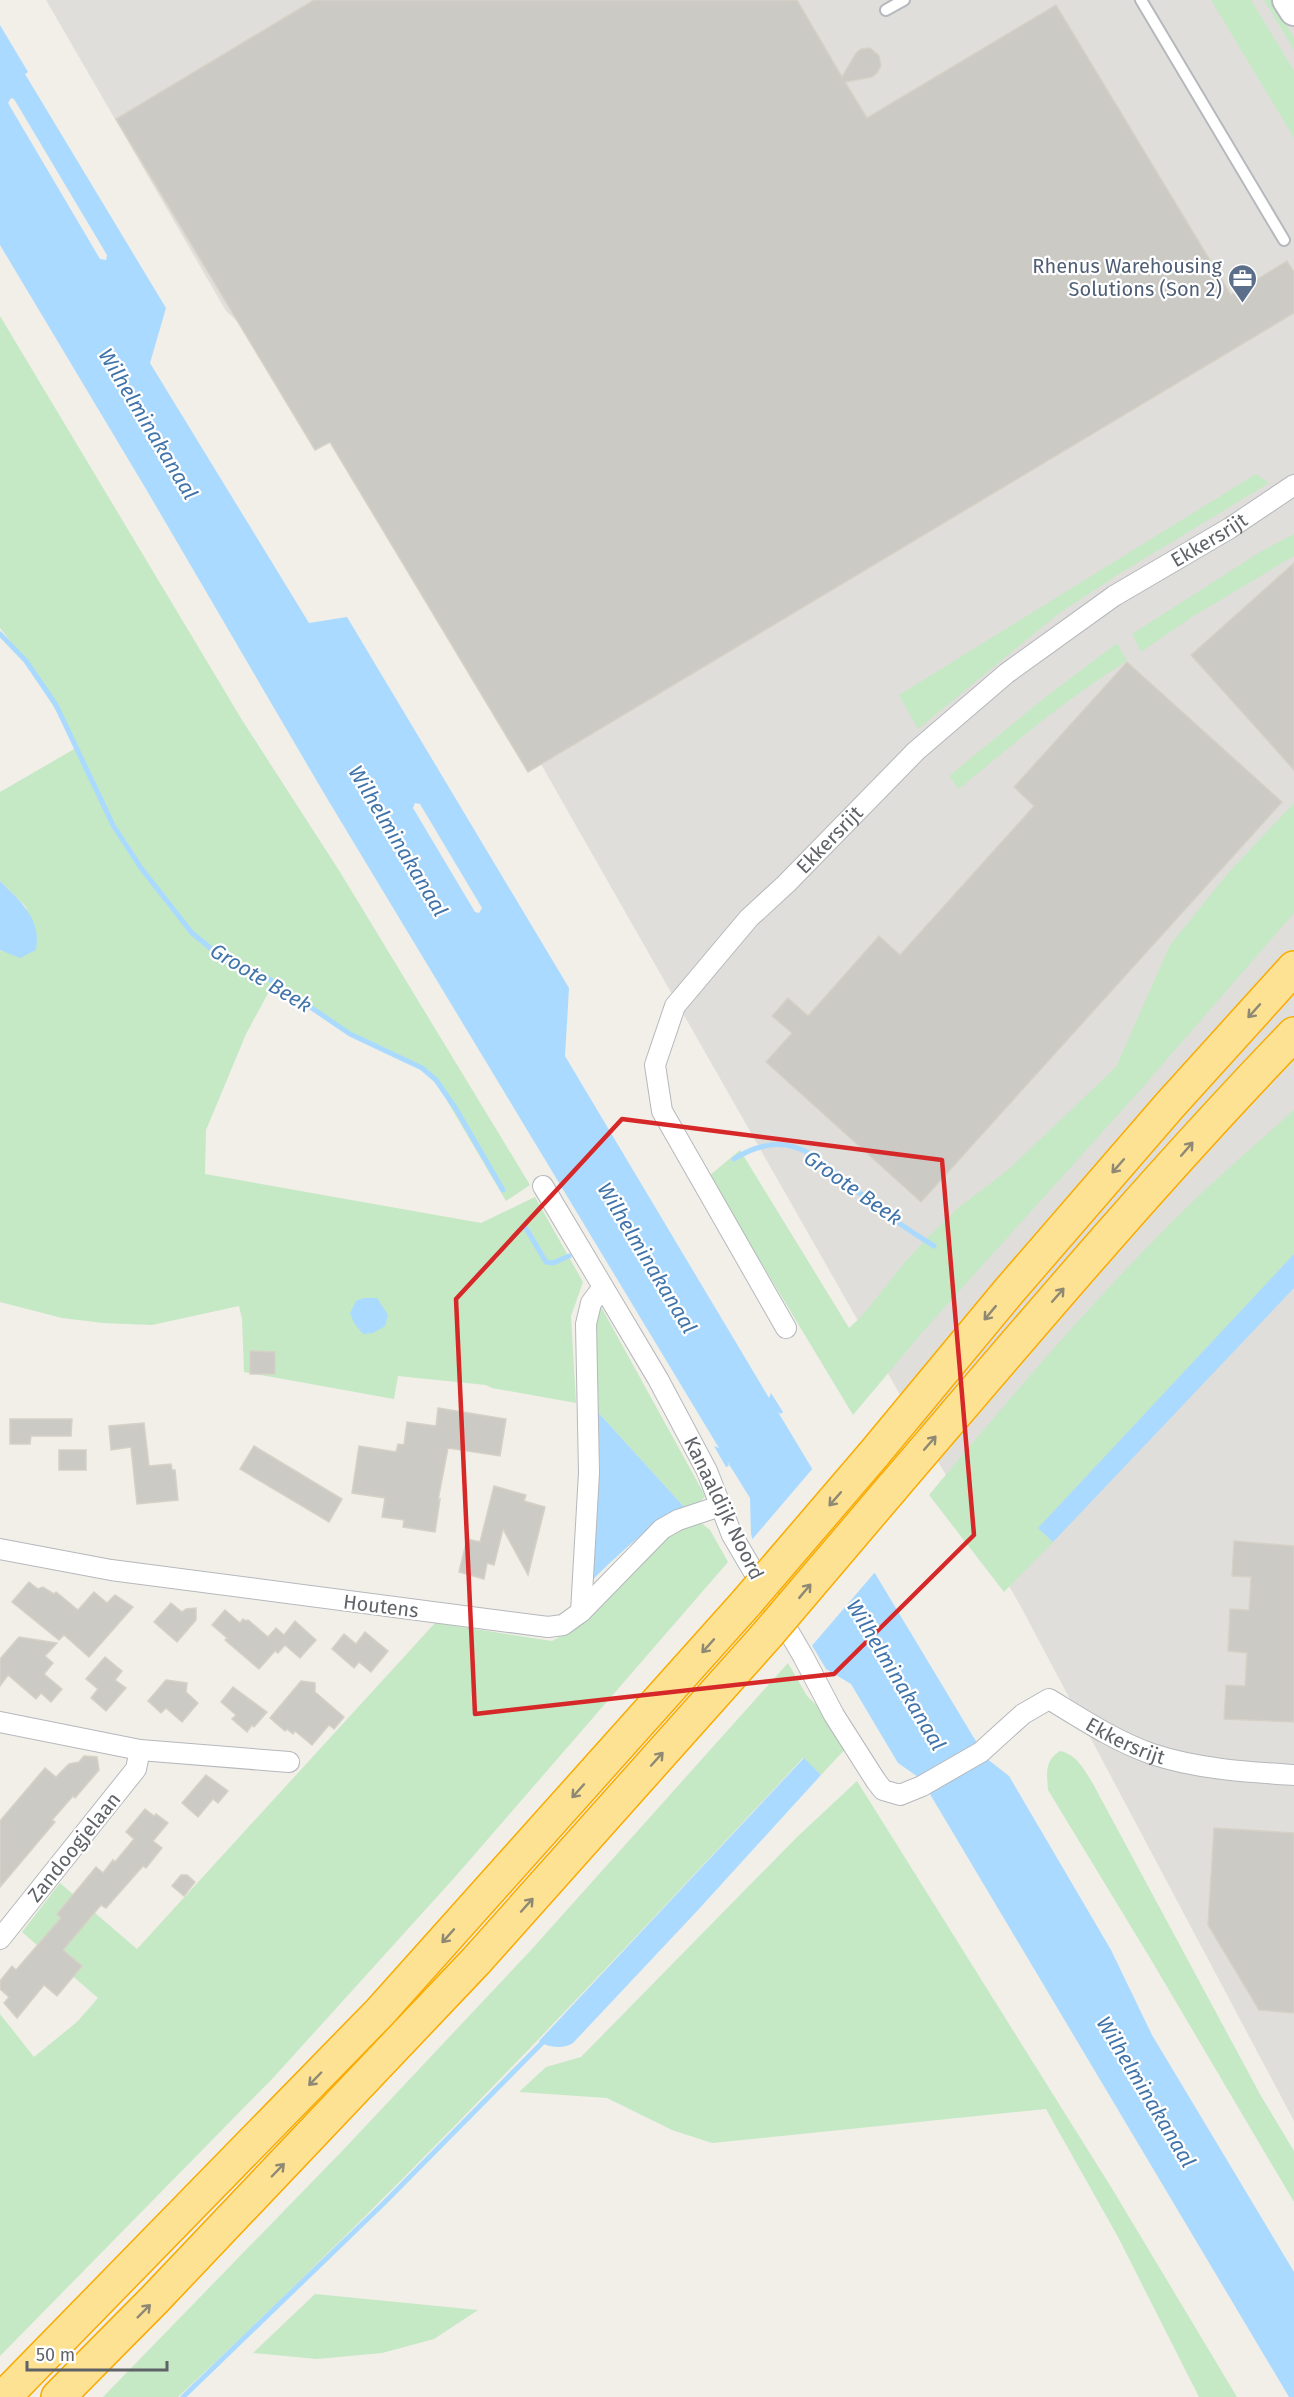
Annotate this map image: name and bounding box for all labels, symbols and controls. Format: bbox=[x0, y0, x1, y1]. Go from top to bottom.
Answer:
place label: Rhenus Warehousing Solutions (Son 2) bbox=[1032, 254, 1223, 301]
office icon: Rhenus Warehousing Solutions (Son 2) bbox=[1227, 262, 1259, 304]
water label: Wilhelminakanaal bbox=[93, 344, 203, 504]
street label: Ekkersrijt bbox=[1167, 507, 1253, 572]
water label: Wilhelminakanaal bbox=[343, 761, 453, 921]
street label: Ekkersrijt bbox=[791, 800, 868, 878]
water label: Groote Beek bbox=[206, 938, 316, 1018]
one-way arrow bbox=[1247, 1003, 1261, 1018]
one-way arrow bbox=[1180, 1142, 1194, 1157]
water label: Groote Beek bbox=[799, 1145, 907, 1231]
one-way arrow bbox=[1111, 1158, 1125, 1173]
water label: Wilhelminakanaal bbox=[592, 1178, 702, 1338]
one-way arrow bbox=[1051, 1288, 1065, 1303]
one-way arrow bbox=[984, 1305, 997, 1321]
street label: Kanaaldijk Noord bbox=[679, 1432, 769, 1584]
one-way arrow bbox=[924, 1435, 937, 1451]
one-way arrow bbox=[828, 1491, 842, 1506]
one-way arrow bbox=[798, 1584, 812, 1599]
street label: Houtens bbox=[342, 1589, 420, 1623]
water label: Wilhelminakanaal bbox=[841, 1595, 951, 1755]
one-way arrow bbox=[701, 1638, 715, 1653]
street label: Ekkersrijt bbox=[1081, 1712, 1169, 1770]
one-way arrow bbox=[650, 1752, 664, 1767]
one-way arrow bbox=[571, 1783, 585, 1798]
street label: Zandoogjelaan bbox=[22, 1787, 126, 1907]
one-way arrow bbox=[520, 1898, 534, 1913]
one-way arrow bbox=[441, 1929, 455, 1944]
water label: Wilhelminakanaal bbox=[1091, 2012, 1201, 2172]
one-way arrow bbox=[308, 2071, 322, 2086]
one-way arrow bbox=[271, 2162, 286, 2177]
one-way arrow bbox=[136, 2303, 151, 2318]
scale bar bbox=[27, 2334, 166, 2372]
text: 50 m bbox=[36, 2344, 75, 2366]

